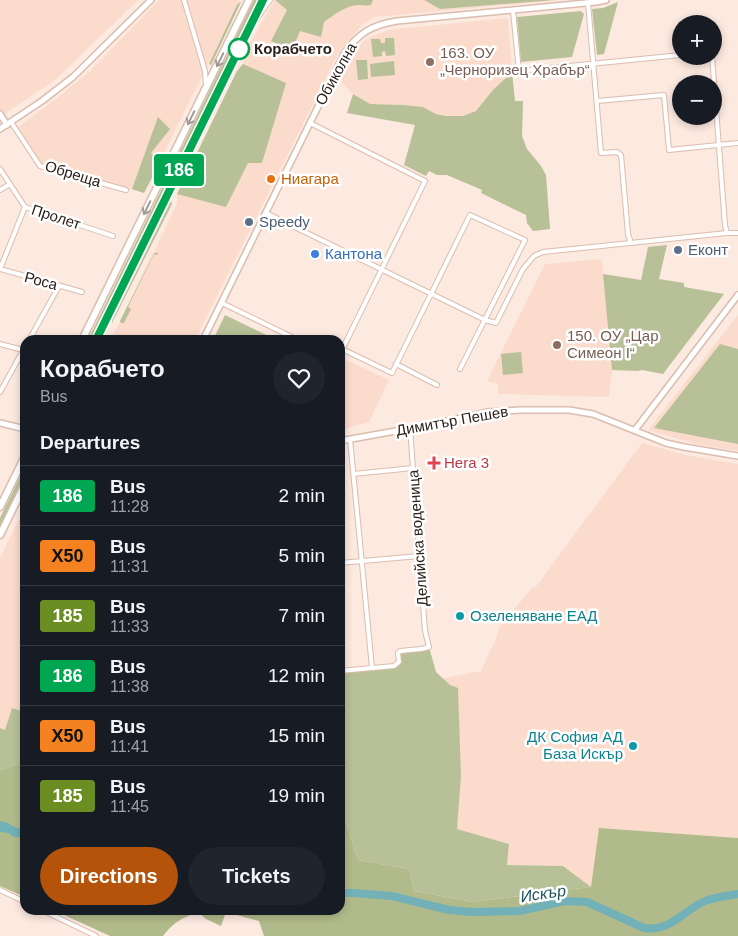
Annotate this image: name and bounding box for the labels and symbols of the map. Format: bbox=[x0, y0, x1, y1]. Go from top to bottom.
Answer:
marker: Корабчето bbox=[228, 38, 250, 60]
street label: Обиколна bbox=[311, 39, 360, 108]
place label: Корабчето bbox=[254, 40, 332, 57]
place label: 163. ОУ „Черноризец Храбър“ bbox=[440, 44, 590, 78]
one-way arrow bbox=[215, 52, 225, 67]
marker: 163. ОУ „Черноризец Храбър“ bbox=[424, 56, 436, 68]
one-way arrow bbox=[186, 111, 196, 126]
line badge: 186 bbox=[150, 154, 208, 186]
street label: Обреща bbox=[43, 157, 104, 190]
place label: Ниагара bbox=[281, 170, 339, 187]
marker: Ниагара bbox=[265, 173, 277, 185]
one-way arrow bbox=[142, 200, 151, 215]
street label: Пролет bbox=[29, 201, 83, 232]
place label: Speedy bbox=[259, 213, 310, 230]
marker: Speedy bbox=[243, 216, 255, 228]
place label: Еконт bbox=[688, 241, 728, 258]
marker: Еконт bbox=[672, 244, 684, 256]
place label: Кантона bbox=[325, 245, 383, 262]
marker: Кантона bbox=[309, 248, 321, 260]
street label: Роса bbox=[23, 268, 60, 293]
place label: 150. ОУ „Цар Симеон I“ bbox=[567, 327, 659, 361]
marker: 150. ОУ „Цар Симеон I“ bbox=[551, 339, 563, 351]
street label: Димитър Пешев bbox=[395, 402, 509, 439]
place label: Hera 3 bbox=[444, 454, 489, 471]
marker: Hera 3 bbox=[428, 457, 440, 469]
street label: Делийска воденица bbox=[404, 468, 431, 607]
place label: Озеленяване ЕАД bbox=[470, 607, 597, 624]
marker: Озеленяване ЕАД bbox=[454, 610, 466, 622]
place label: ДК София АД База Искър bbox=[527, 728, 623, 762]
marker: ДК София АД База Искър bbox=[627, 740, 639, 752]
water label: Искър bbox=[519, 882, 567, 905]

